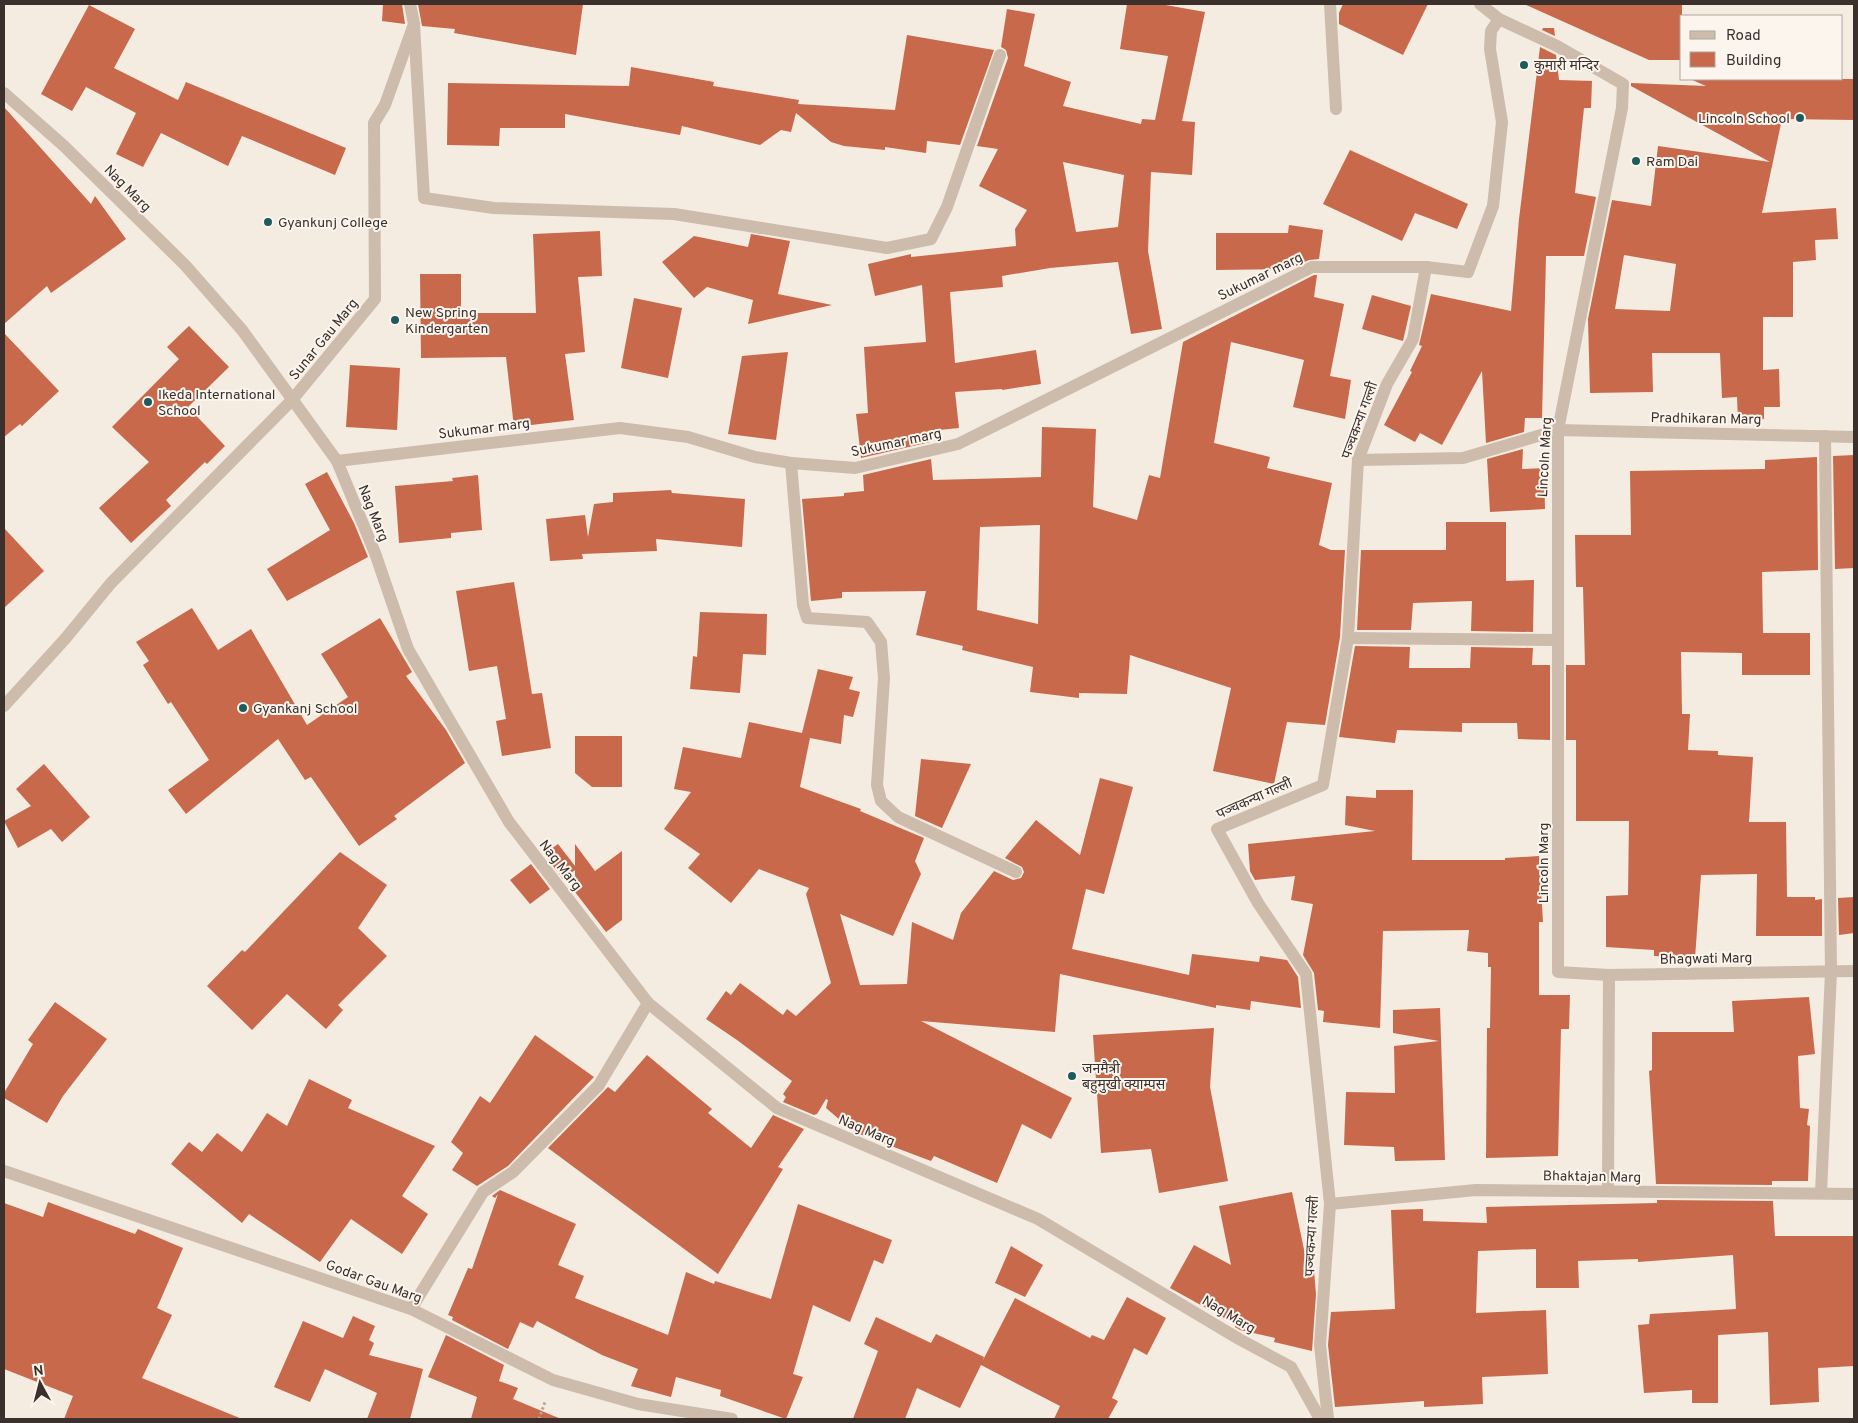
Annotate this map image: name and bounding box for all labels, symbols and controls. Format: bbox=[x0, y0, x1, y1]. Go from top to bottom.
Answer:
legend bbox=[1680, 15, 1843, 80]
text: Road bbox=[1726, 27, 1761, 46]
text: Building bbox=[1726, 52, 1781, 71]
place label: कुमारी मन्दिर bbox=[1534, 57, 1599, 75]
marker: कुमारी मन्दिर bbox=[1518, 59, 1530, 71]
place label: Lincoln School bbox=[1698, 111, 1790, 128]
marker: Lincoln School bbox=[1794, 112, 1806, 124]
place label: Ram Dai bbox=[1646, 154, 1698, 171]
marker: Ram Dai bbox=[1630, 155, 1642, 167]
street label: Nag Marg bbox=[100, 162, 154, 216]
place label: Gyankunj College bbox=[278, 215, 388, 232]
marker: Gyankunj College bbox=[262, 216, 274, 228]
street label: Sukumar marg bbox=[1216, 250, 1306, 305]
street label: Sunar Gau Marg bbox=[286, 296, 362, 384]
place label: New Spring Kindergarten bbox=[405, 305, 488, 338]
marker: New Spring Kindergarten bbox=[389, 314, 401, 326]
street label: पञ्चकन्या गल्ली bbox=[1338, 379, 1382, 461]
place label: Ikeda International School bbox=[158, 387, 276, 420]
marker: Ikeda International School bbox=[142, 396, 154, 408]
street label: Pradhikaran Marg bbox=[1650, 410, 1761, 429]
street label: Sukumar marg bbox=[437, 415, 531, 444]
street label: Lincoln Marg bbox=[1535, 416, 1556, 498]
street label: Sukumar marg bbox=[849, 426, 943, 461]
street label: Nag Marg bbox=[354, 483, 392, 544]
place label: Gyankanj School bbox=[253, 701, 357, 718]
marker: Gyankanj School bbox=[237, 702, 249, 714]
street label: पञ्चकन्या गल्ली bbox=[1214, 774, 1295, 824]
street label: Lincoln Marg bbox=[1536, 823, 1553, 903]
street label: Nag Marg bbox=[535, 837, 585, 895]
street label: Bhagwati Marg bbox=[1659, 950, 1753, 969]
place label: जनमैत्री बहुमुखी क्याम्पस bbox=[1082, 1060, 1166, 1094]
marker: जनमैत्री बहुमुखी क्याम्पस bbox=[1066, 1070, 1078, 1082]
street label: Nag Marg bbox=[836, 1112, 897, 1151]
street label: Bhaktajan Marg bbox=[1543, 1168, 1641, 1187]
street label: पञ्चकन्या गल्ली bbox=[1301, 1195, 1323, 1277]
street label: Godar Gau Marg bbox=[323, 1257, 424, 1308]
street label: Nag Marg bbox=[1198, 1293, 1258, 1338]
north arrow bbox=[15, 1358, 65, 1408]
text: N bbox=[33, 1363, 45, 1381]

